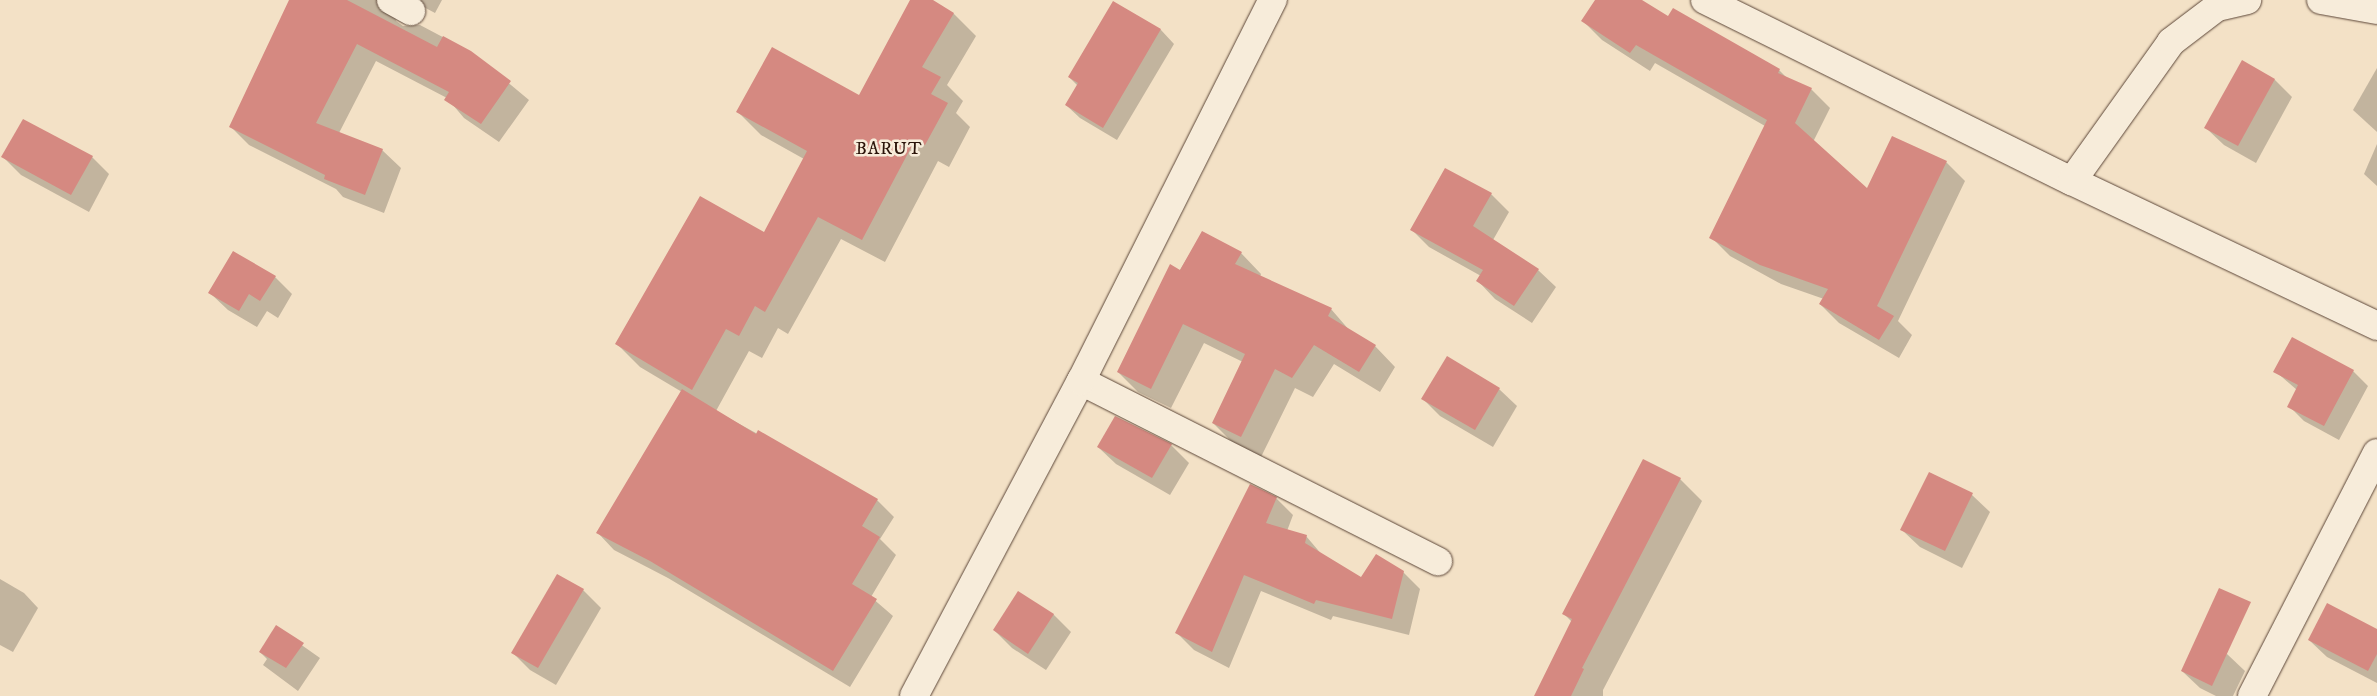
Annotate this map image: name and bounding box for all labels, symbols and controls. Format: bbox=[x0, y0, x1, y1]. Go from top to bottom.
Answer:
district label: BARUT bbox=[855, 138, 923, 160]

